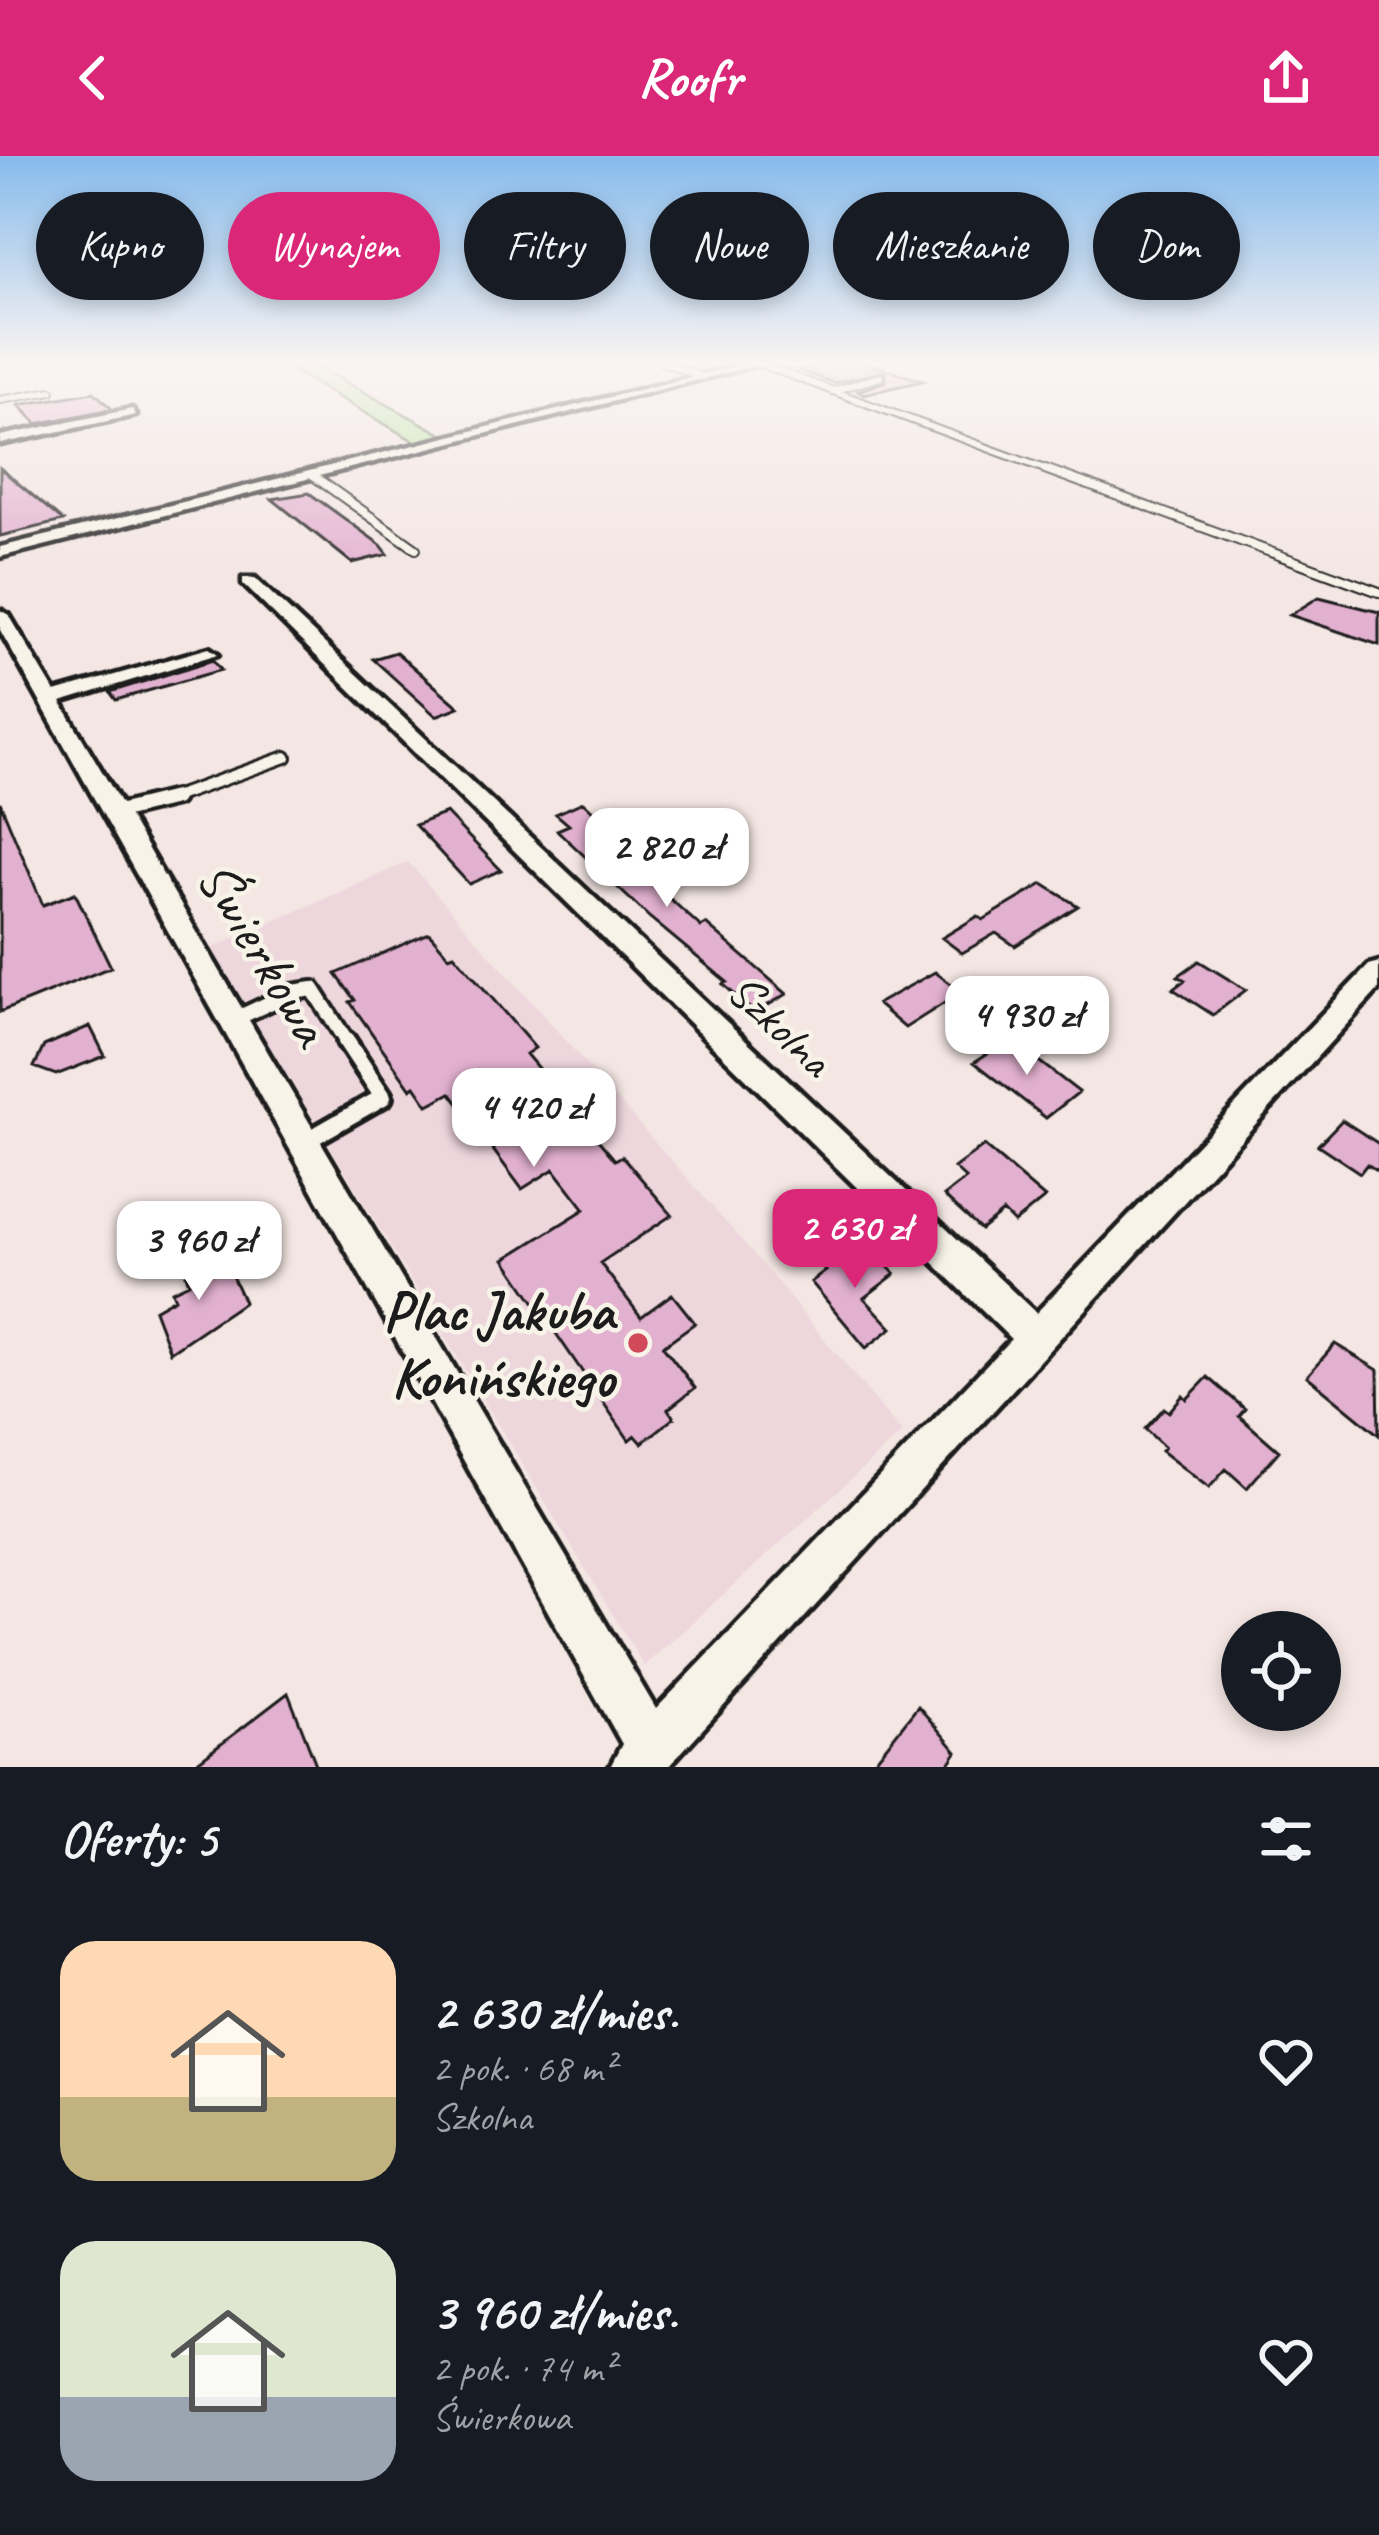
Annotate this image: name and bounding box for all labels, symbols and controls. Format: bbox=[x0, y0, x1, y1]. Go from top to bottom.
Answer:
text: Roofr bbox=[638, 44, 741, 112]
icon: back bbox=[60, 45, 126, 111]
icon: share bbox=[1253, 45, 1319, 111]
chip: Kupno bbox=[36, 192, 204, 300]
chip: Wynajem bbox=[228, 192, 440, 300]
chip: Filtry bbox=[464, 192, 626, 300]
chip: Nowe bbox=[650, 192, 809, 300]
chip: Mieszkanie bbox=[833, 192, 1069, 300]
chip: Dom bbox=[1093, 192, 1240, 300]
pin: 2 820 zł bbox=[543, 808, 791, 910]
text: 2 820 zł bbox=[612, 822, 722, 871]
street label: Świerkowa bbox=[181, 847, 349, 1061]
street label: Szkolna bbox=[715, 960, 847, 1091]
pin: 4 930 zł bbox=[903, 976, 1151, 1078]
text: 4 930 zł bbox=[972, 990, 1082, 1039]
pin: 4 420 zł bbox=[410, 1068, 658, 1170]
text: 4 420 zł bbox=[479, 1082, 589, 1131]
pin: 2 630 zł bbox=[731, 1189, 979, 1291]
pin: 3 960 zł bbox=[75, 1201, 323, 1303]
text: 2 630 zł bbox=[800, 1203, 910, 1252]
text: 3 960 zł bbox=[144, 1215, 254, 1264]
place label: Plac Jakuba Konińskiego bbox=[383, 1275, 619, 1413]
marker: Plac Jakuba Konińskiego bbox=[625, 1330, 651, 1356]
map controls bbox=[1221, 1611, 1341, 1731]
button: locate bbox=[1221, 1611, 1341, 1731]
icon: filters bbox=[1253, 1806, 1319, 1872]
text: Oferty: 5 bbox=[60, 1807, 216, 1871]
text: 2 630 zł/mies. bbox=[432, 1980, 678, 2044]
icon: home bbox=[156, 1989, 300, 2133]
icon: heart bbox=[1253, 2028, 1319, 2094]
text: 2 pok. · 68 m² bbox=[432, 2044, 614, 2093]
text: Szkolna bbox=[432, 2093, 532, 2142]
text: 3 960 zł/mies. bbox=[432, 2280, 677, 2344]
icon: home bbox=[156, 2289, 300, 2433]
icon: heart bbox=[1253, 2328, 1319, 2394]
text: 2 pok. · 74 m² bbox=[432, 2344, 614, 2393]
text: Świerkowa bbox=[432, 2393, 571, 2442]

